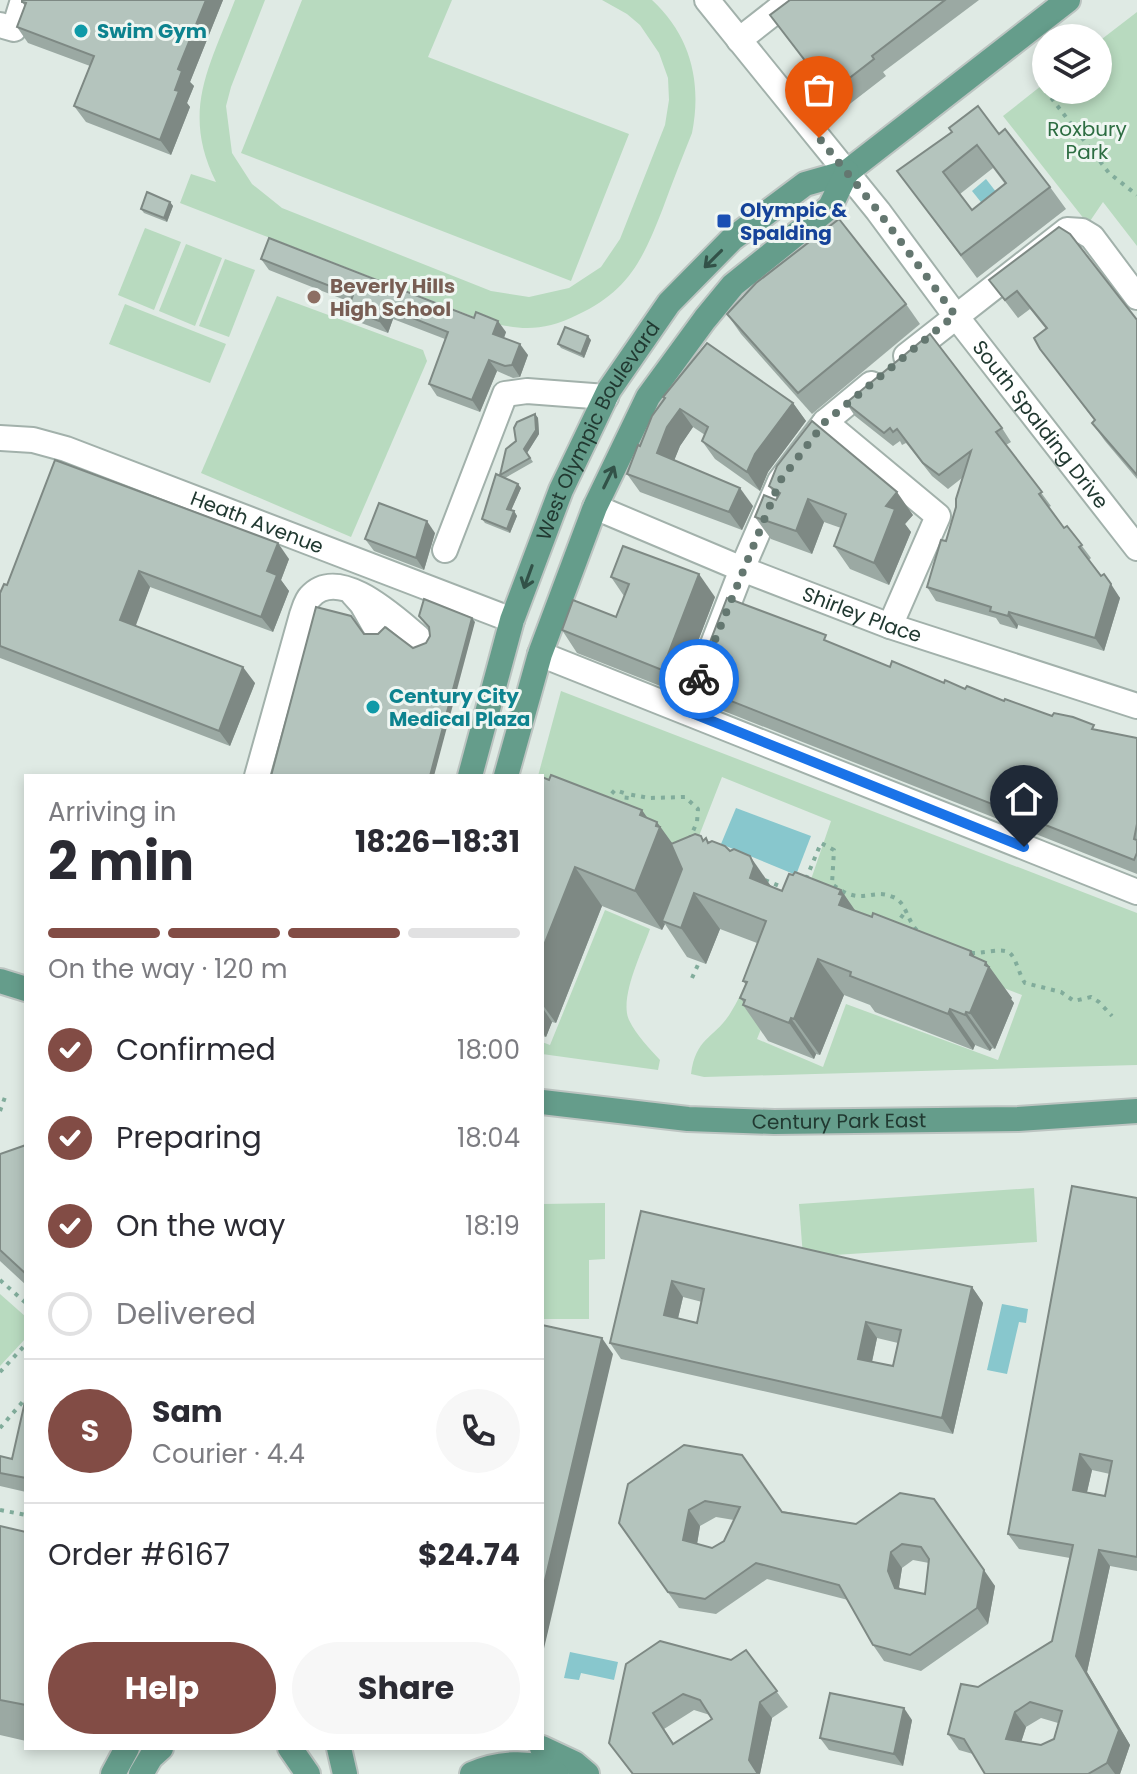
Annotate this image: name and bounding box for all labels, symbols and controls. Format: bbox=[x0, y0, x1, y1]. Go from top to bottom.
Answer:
place label: Swim Gym bbox=[97, 17, 207, 45]
marker: Swim Gym bbox=[72, 22, 90, 40]
map controls bbox=[1032, 24, 1112, 104]
button: layers bbox=[1032, 24, 1112, 104]
pin bbox=[785, 56, 853, 138]
icon: bag bbox=[797, 68, 841, 112]
park label: Roxbury Park bbox=[1047, 115, 1127, 166]
place label: Olympic & Spalding bbox=[740, 196, 847, 247]
marker: Olympic & Spalding bbox=[715, 212, 733, 230]
one-way arrow bbox=[704, 249, 723, 268]
place label: Beverly Hills High School bbox=[330, 272, 455, 323]
marker: Beverly Hills High School bbox=[305, 288, 323, 306]
street label: West Olympic Boulevard bbox=[529, 316, 666, 544]
street label: South Spalding Drive bbox=[966, 334, 1115, 515]
one-way arrow bbox=[602, 466, 617, 490]
street label: Heath Avenue bbox=[187, 484, 328, 560]
one-way arrow bbox=[520, 564, 534, 589]
street label: Shirley Place bbox=[798, 580, 925, 649]
courier bbox=[659, 639, 739, 719]
icon: bike bbox=[677, 657, 721, 701]
place label: Century City Medical Plaza bbox=[389, 682, 530, 733]
marker: Century City Medical Plaza bbox=[364, 698, 382, 716]
pin bbox=[990, 765, 1058, 847]
icon: home bbox=[1002, 777, 1046, 821]
text: Arriving in bbox=[48, 794, 177, 830]
text: 18:26–18:31 bbox=[355, 820, 520, 863]
text: 2 min bbox=[48, 825, 194, 898]
text: On the way · 120 m bbox=[48, 951, 287, 987]
icon: check bbox=[48, 1028, 92, 1072]
text: Confirmed bbox=[116, 1028, 276, 1071]
text: 18:00 bbox=[457, 1032, 520, 1068]
street label: Century Park East bbox=[751, 1106, 926, 1136]
icon: check bbox=[48, 1116, 92, 1160]
text: Preparing bbox=[116, 1116, 262, 1159]
text: 18:04 bbox=[457, 1120, 520, 1156]
icon: check bbox=[48, 1204, 92, 1248]
text: On the way bbox=[116, 1204, 285, 1247]
text: 18:19 bbox=[465, 1208, 520, 1244]
text: Delivered bbox=[116, 1292, 256, 1335]
button: phone bbox=[436, 1389, 520, 1473]
text: Sam bbox=[152, 1390, 223, 1433]
text: S bbox=[81, 1409, 99, 1452]
text: Courier · 4.4 bbox=[152, 1436, 305, 1472]
text: Order #6167 bbox=[48, 1533, 230, 1576]
text: $24.74 bbox=[418, 1533, 520, 1576]
button: Help bbox=[48, 1642, 276, 1734]
button: Share bbox=[292, 1642, 520, 1734]

